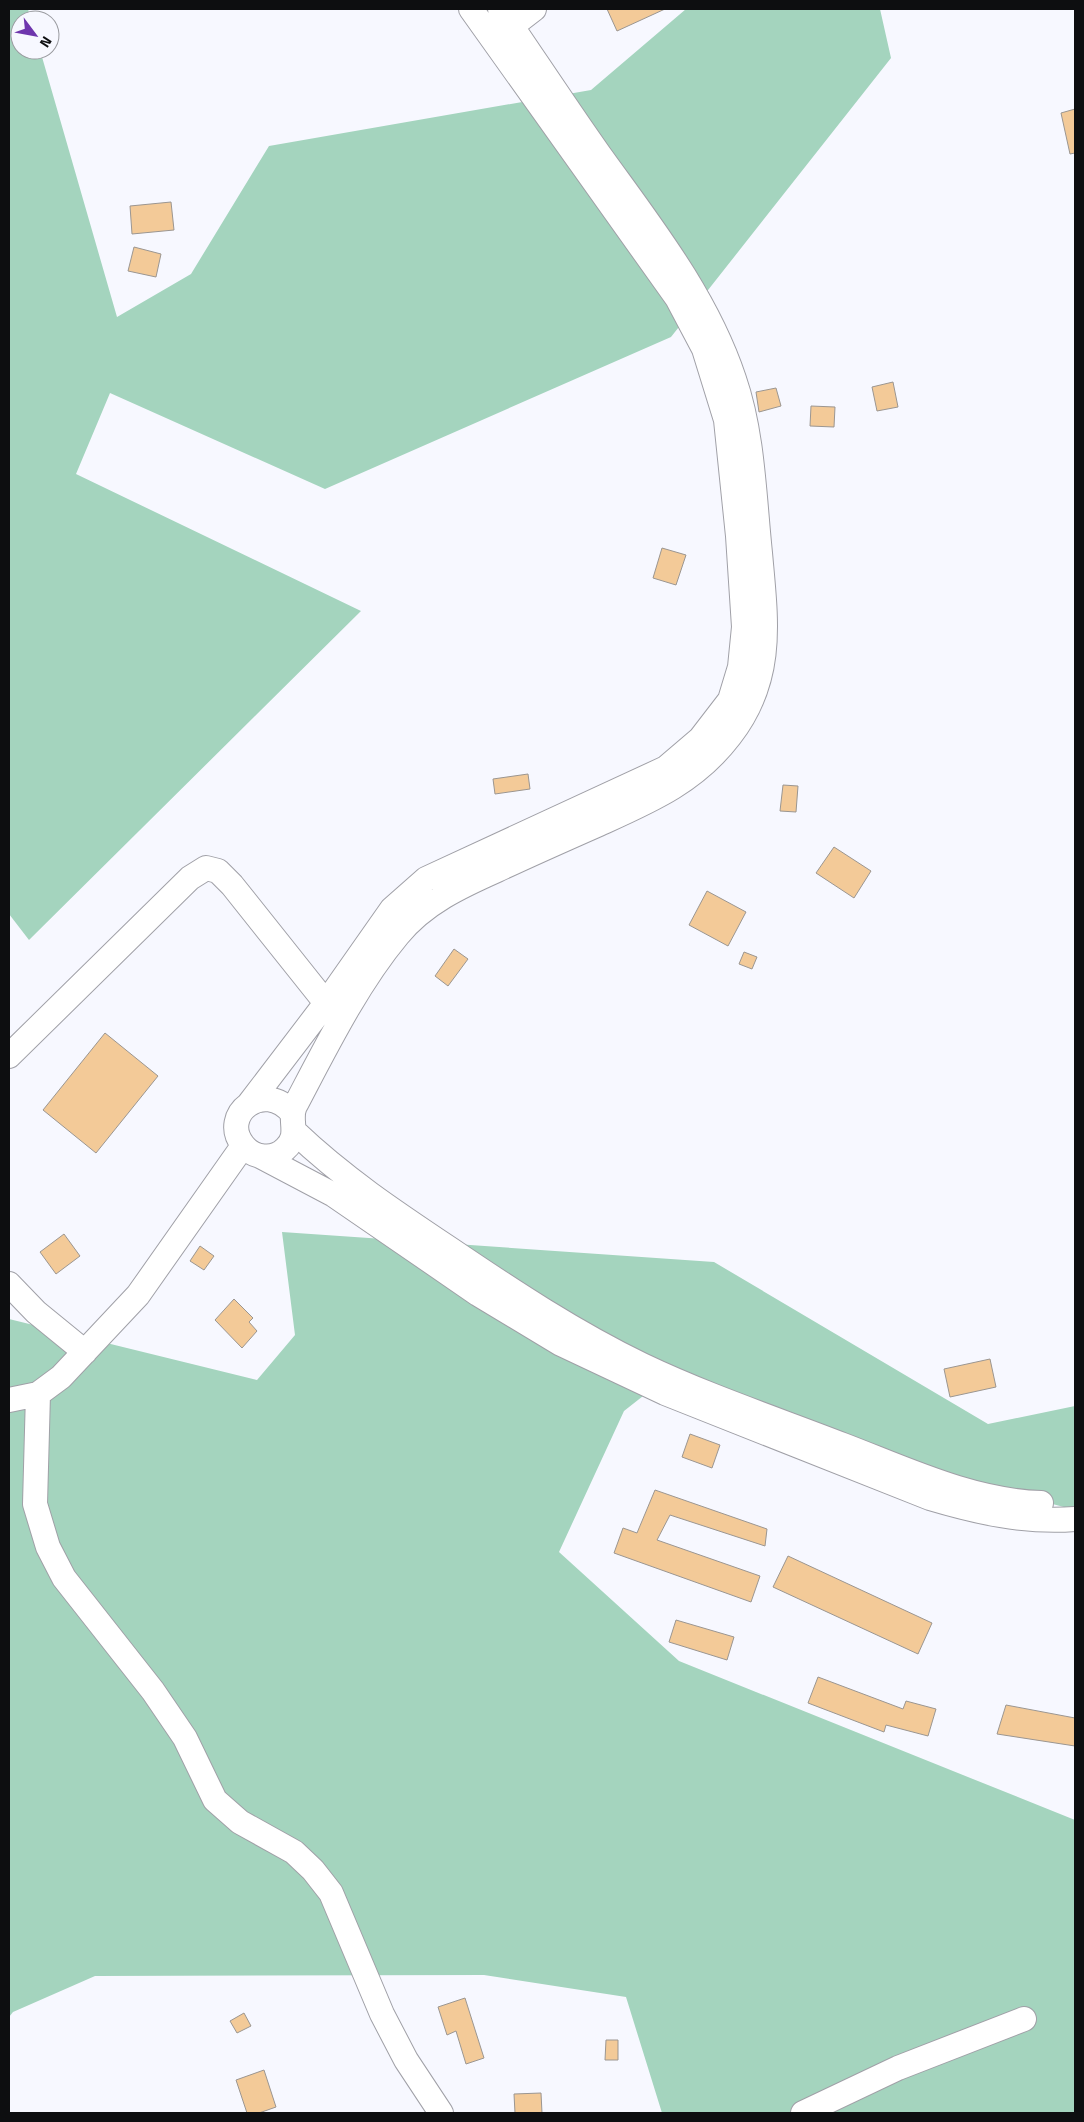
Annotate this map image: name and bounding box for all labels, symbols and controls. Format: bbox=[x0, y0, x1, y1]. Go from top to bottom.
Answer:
north arrow bbox=[10, 10, 60, 60]
text: N bbox=[35, 32, 58, 52]

